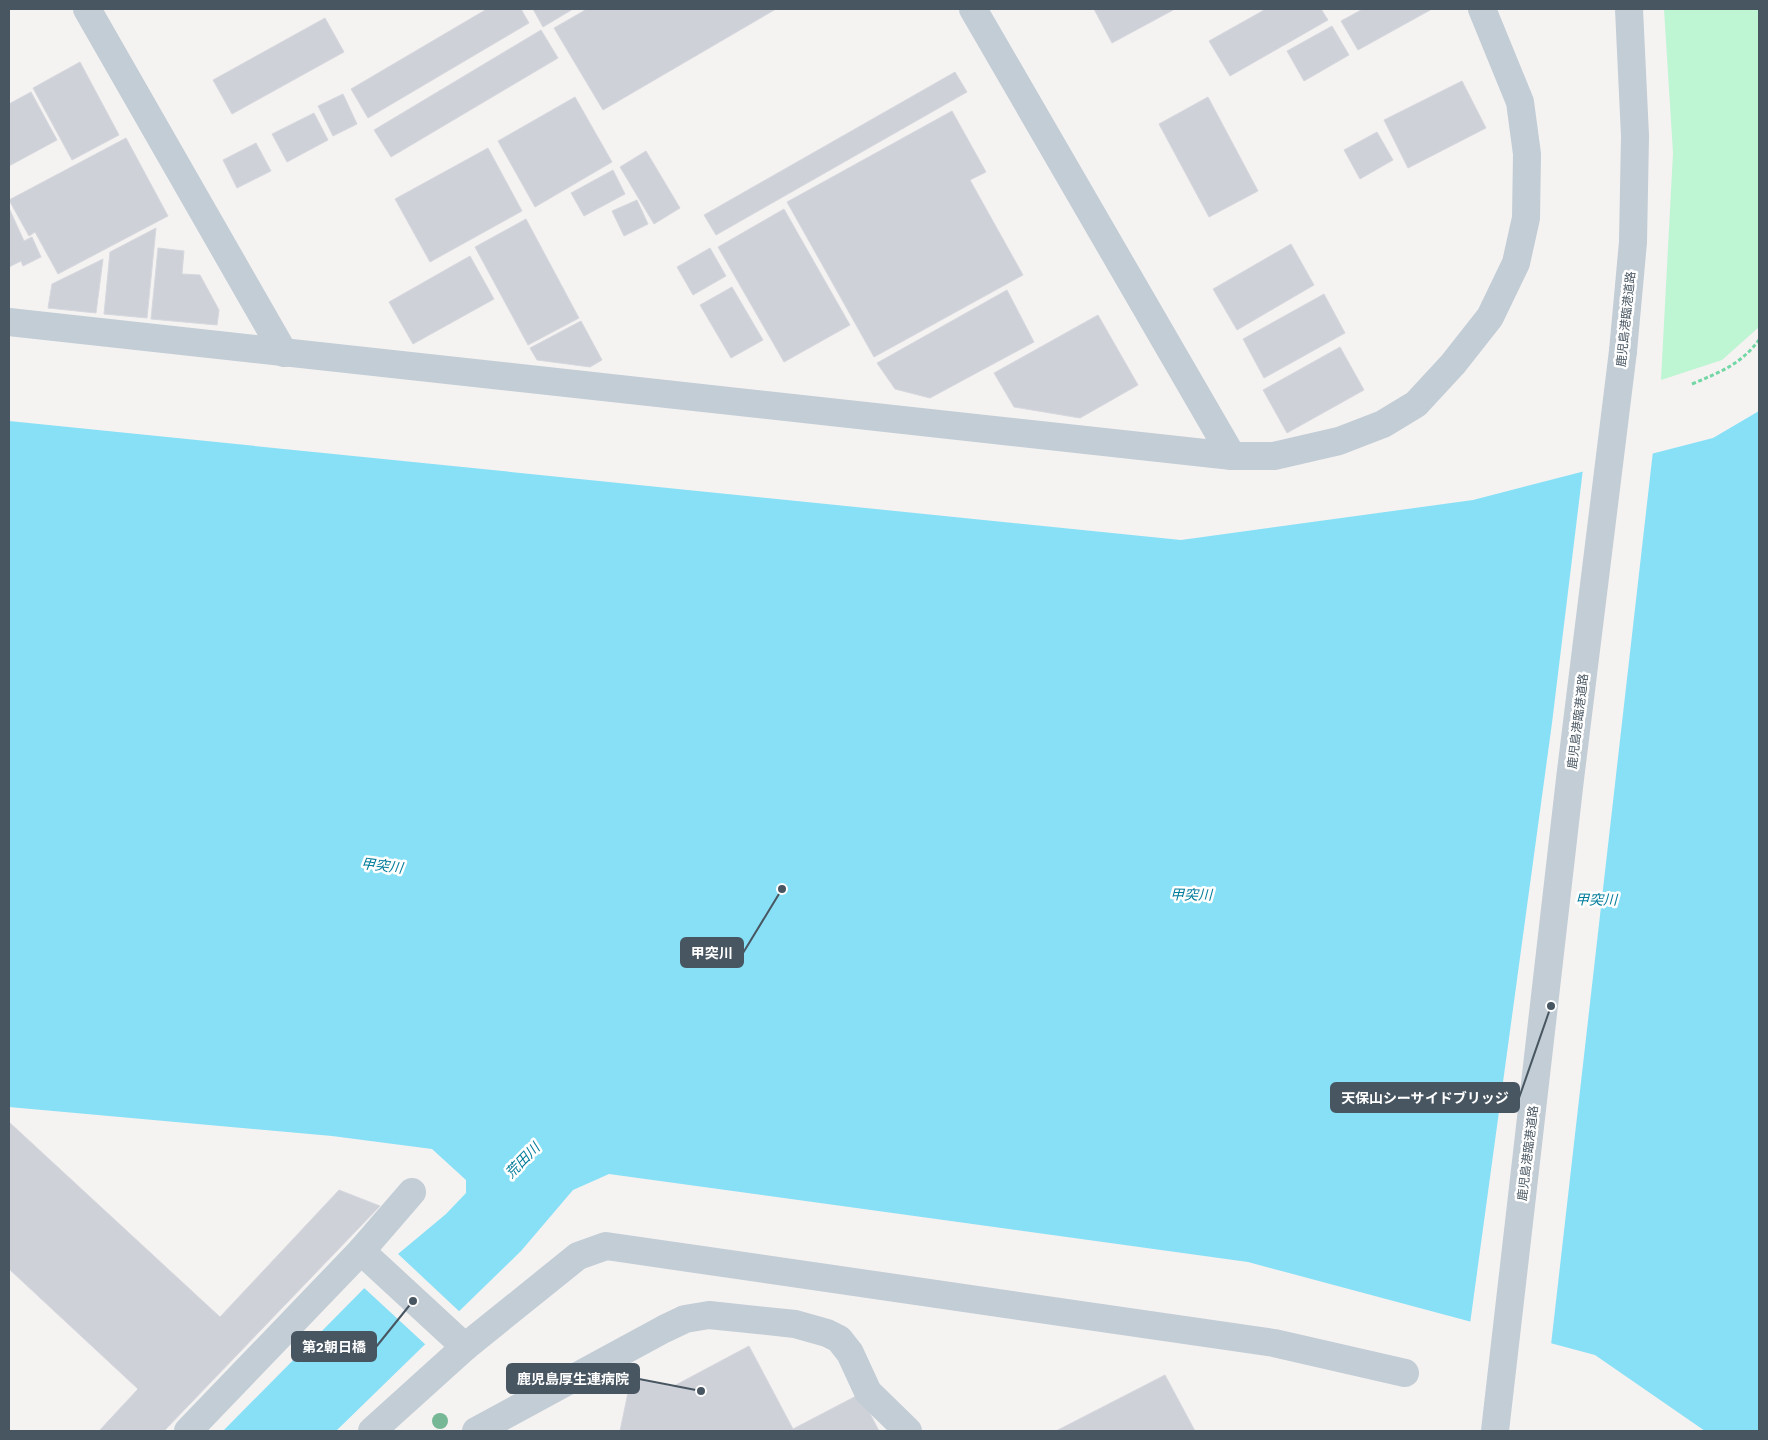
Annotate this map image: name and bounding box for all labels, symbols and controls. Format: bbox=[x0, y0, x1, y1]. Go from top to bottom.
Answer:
street label: 鹿児島港臨港道路 bbox=[1613, 271, 1637, 367]
street label: 鹿児島港臨港道路 bbox=[1564, 672, 1590, 770]
water label: 甲突川 bbox=[360, 854, 406, 876]
water label: 甲突川 bbox=[1170, 885, 1214, 903]
water label: 甲突川 bbox=[1575, 890, 1619, 908]
callout: 甲突川 bbox=[681, 938, 743, 967]
text: 甲突川 bbox=[691, 944, 733, 961]
callout: 天保山シーサイドブリッジ bbox=[1331, 1083, 1519, 1112]
text: 天保山シーサイドブリッジ bbox=[1341, 1089, 1509, 1106]
street label: 鹿児島港臨港道路 bbox=[1514, 1104, 1540, 1202]
water label: 荒田川 bbox=[501, 1138, 544, 1181]
callout: 第2朝日橋 bbox=[292, 1332, 376, 1361]
text: 第2朝日橋 bbox=[302, 1338, 366, 1355]
callout: 鹿児島厚生連病院 bbox=[507, 1364, 639, 1393]
text: 鹿児島厚生連病院 bbox=[517, 1370, 629, 1387]

